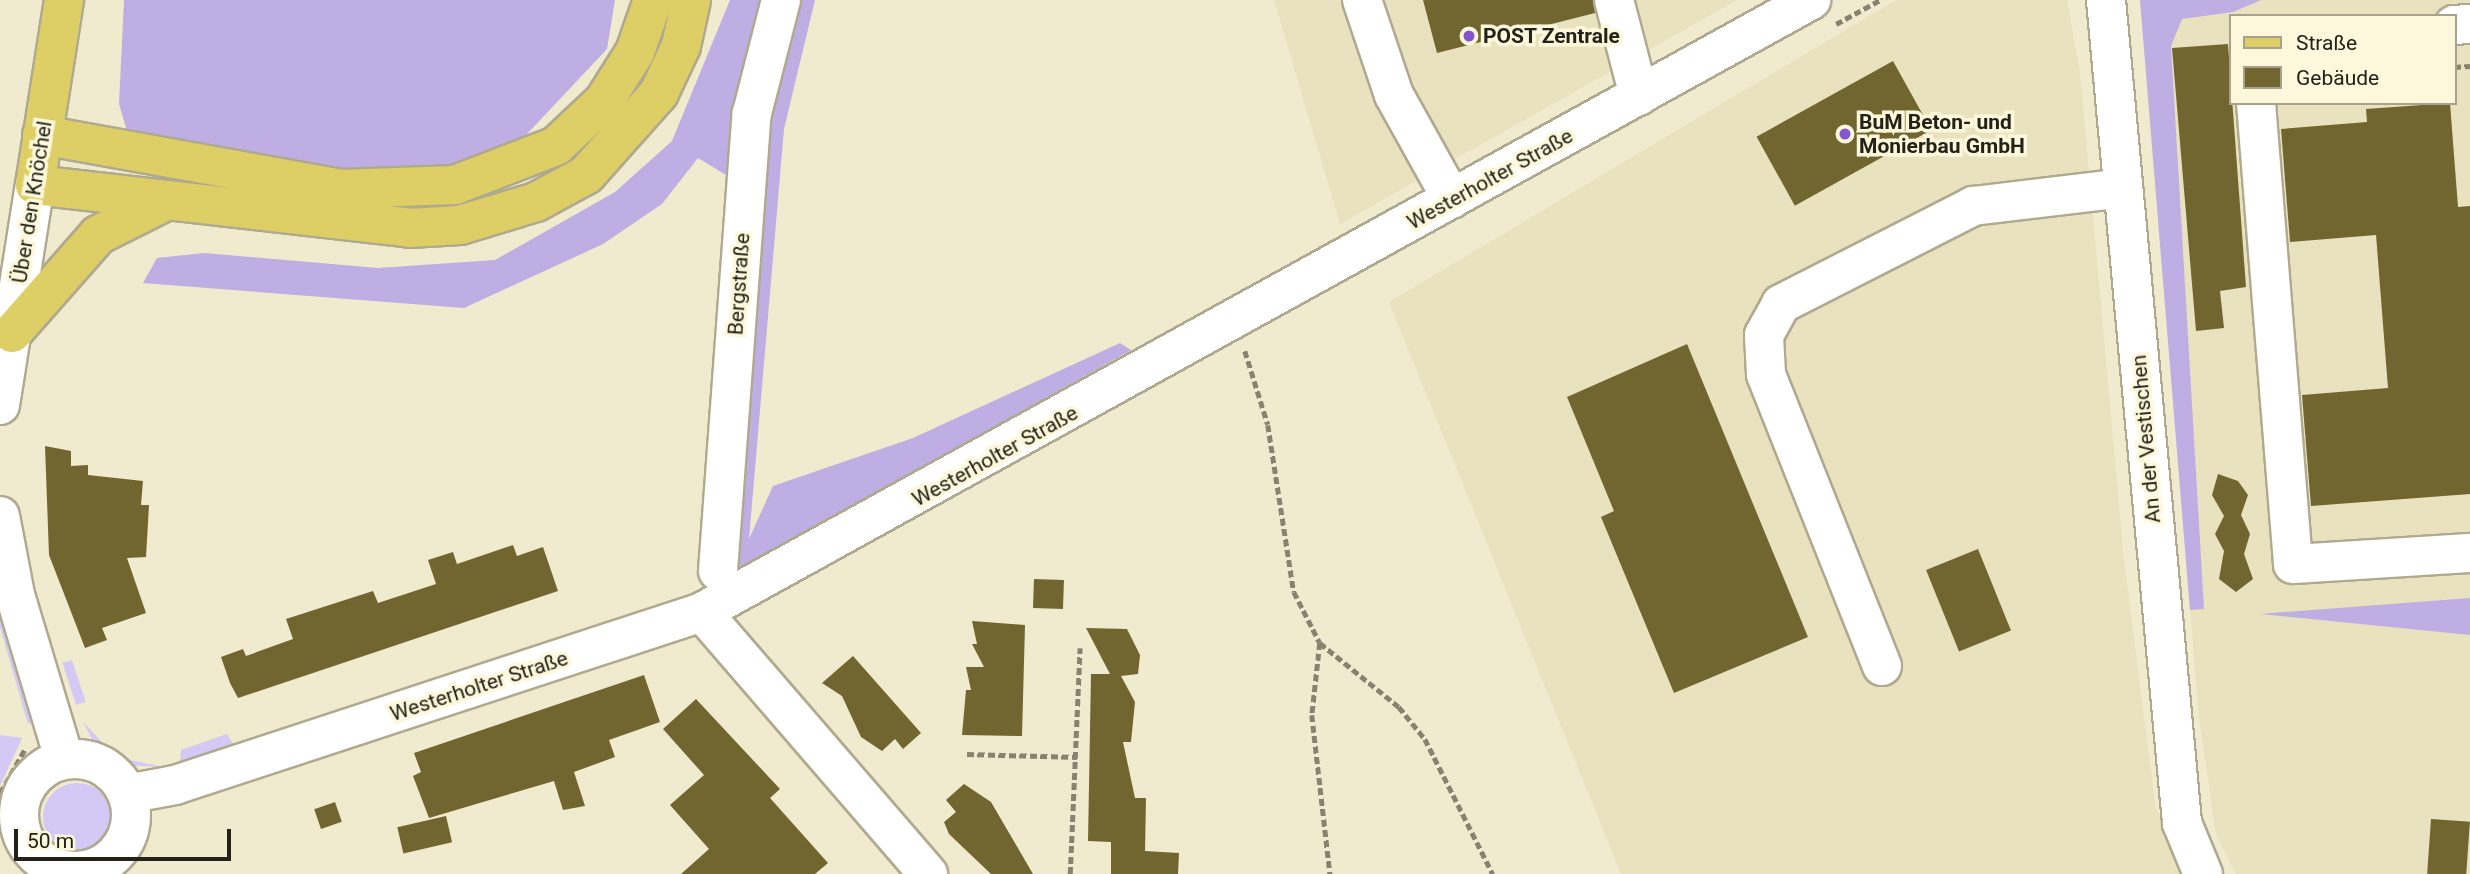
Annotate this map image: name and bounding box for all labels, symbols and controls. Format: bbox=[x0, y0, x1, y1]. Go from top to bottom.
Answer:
legend bbox=[2228, 14, 2456, 105]
place label: POST Zentrale bbox=[1483, 23, 1620, 49]
marker: POST Zentrale bbox=[1461, 28, 1477, 44]
text: Straße bbox=[2296, 31, 2357, 55]
text: Gebäude bbox=[2296, 66, 2379, 90]
place label: BuM Beton- und Monierbau GmbH bbox=[1859, 109, 2025, 159]
street label: Über den Knöchel bbox=[7, 119, 57, 285]
street label: Westerholter Straße bbox=[1403, 123, 1577, 235]
marker: BuM Beton- und Monierbau GmbH bbox=[1837, 126, 1853, 142]
street label: Bergstraße bbox=[723, 232, 755, 336]
street label: An der Vestischen bbox=[2126, 354, 2166, 524]
street label: Westerholter Straße bbox=[908, 400, 1082, 512]
street label: Westerholter Straße bbox=[387, 645, 571, 727]
scale bar bbox=[18, 814, 234, 858]
text: 50 m bbox=[27, 829, 74, 853]

